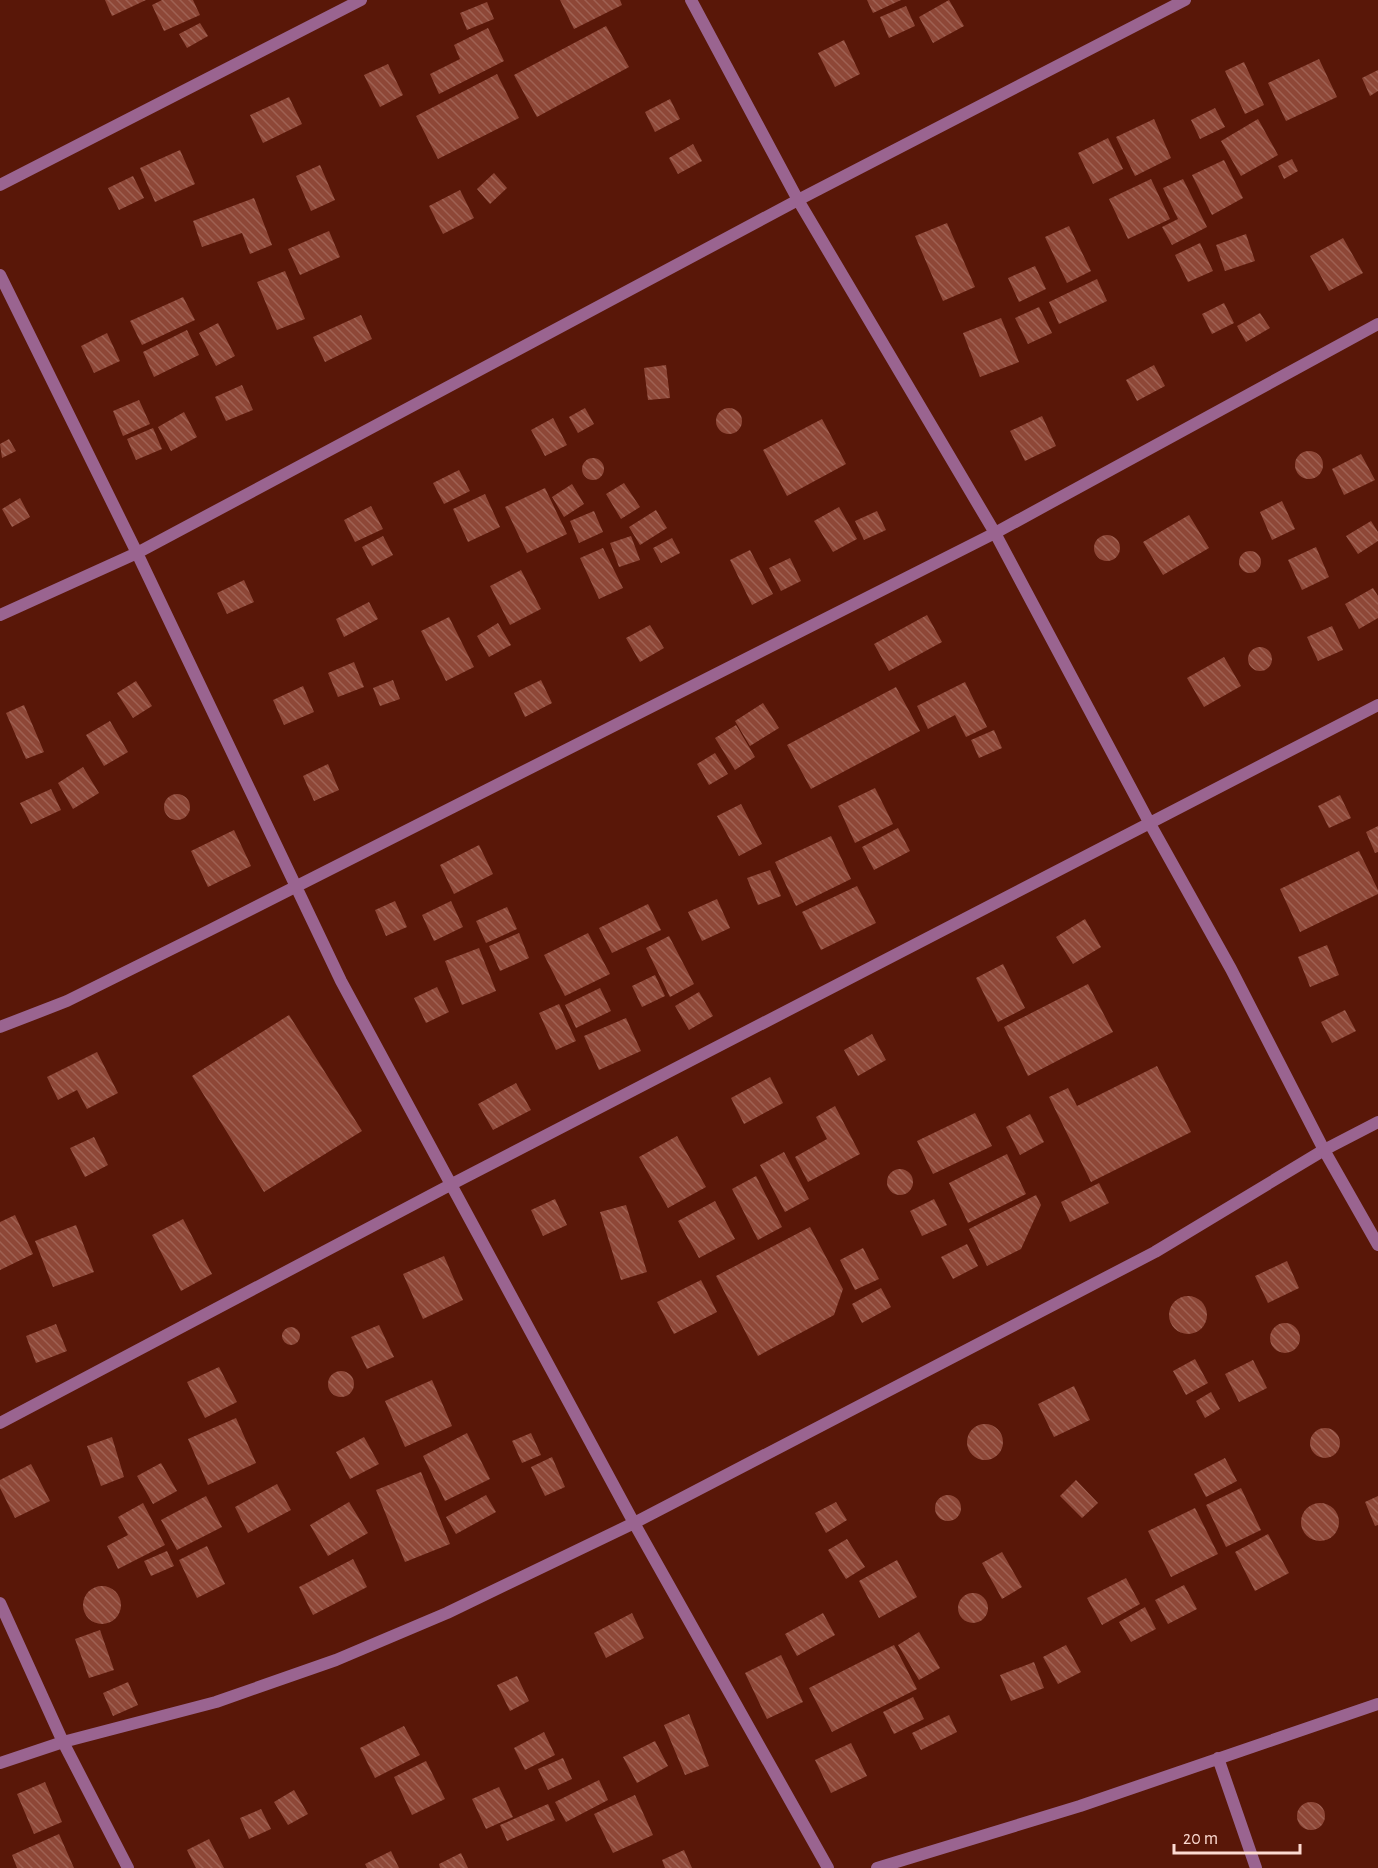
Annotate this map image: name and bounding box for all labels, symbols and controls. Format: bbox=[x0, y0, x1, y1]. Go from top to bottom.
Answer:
scale bar bbox=[1174, 1817, 1300, 1855]
text: 20 m bbox=[1183, 1830, 1218, 1848]

